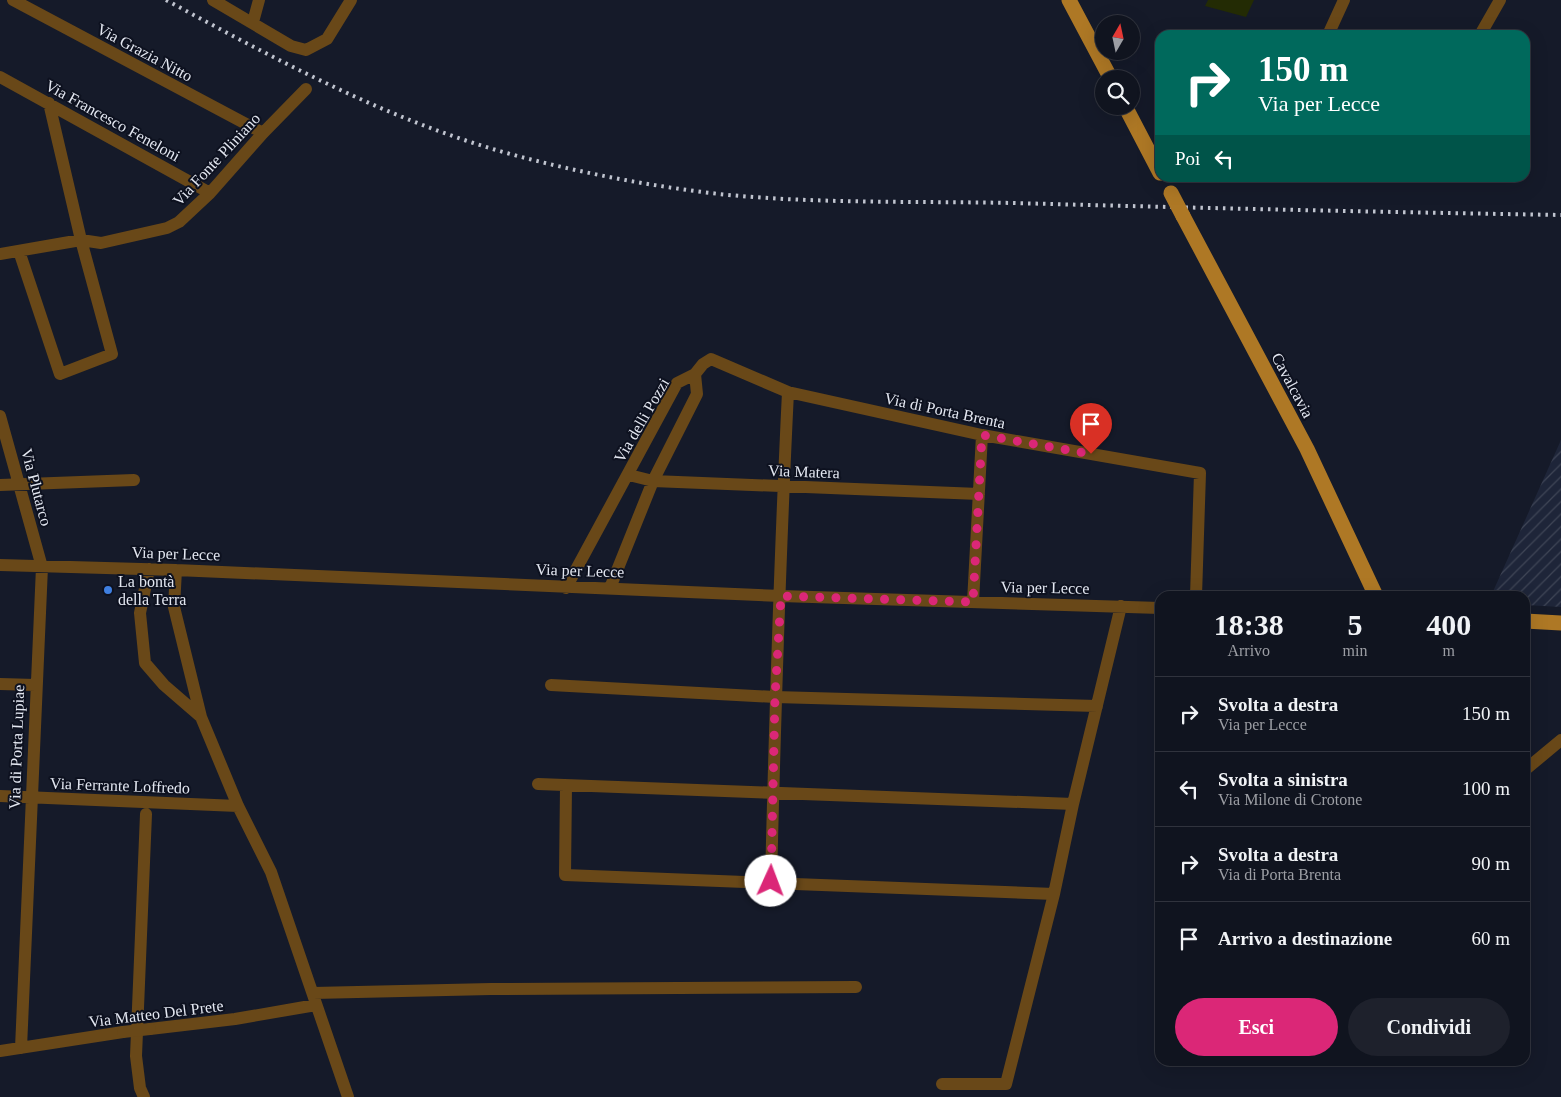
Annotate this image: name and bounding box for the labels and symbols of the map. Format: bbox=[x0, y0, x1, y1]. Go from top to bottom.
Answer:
north arrow bbox=[1095, 15, 1140, 60]
street label: Via Grazia Nitto bbox=[94, 20, 195, 85]
street label: Via Francesco Feneloni bbox=[43, 76, 183, 165]
street label: Via Fonte Pliniano bbox=[169, 110, 263, 209]
street label: Cavalcavia bbox=[1268, 350, 1317, 421]
street label: Via delli Pozzi bbox=[611, 375, 673, 465]
street label: Via di Porta Brenta bbox=[883, 389, 1007, 432]
pin bbox=[1070, 403, 1112, 454]
street label: Via Plutarco bbox=[18, 447, 55, 528]
street label: Via Matera bbox=[768, 462, 840, 481]
street label: Via per Lecce bbox=[131, 543, 221, 565]
street label: Via per Lecce bbox=[535, 560, 625, 582]
place label: La bontà della Terra bbox=[118, 573, 186, 608]
street label: Via per Lecce bbox=[1000, 578, 1090, 598]
marker: La bontà della Terra bbox=[102, 584, 114, 596]
street label: Via di Porta Lupiae bbox=[6, 684, 28, 810]
street label: Via Ferrante Loffredo bbox=[50, 775, 190, 796]
position arrow bbox=[744, 854, 796, 906]
street label: Via Matteo Del Prete bbox=[88, 997, 224, 1030]

